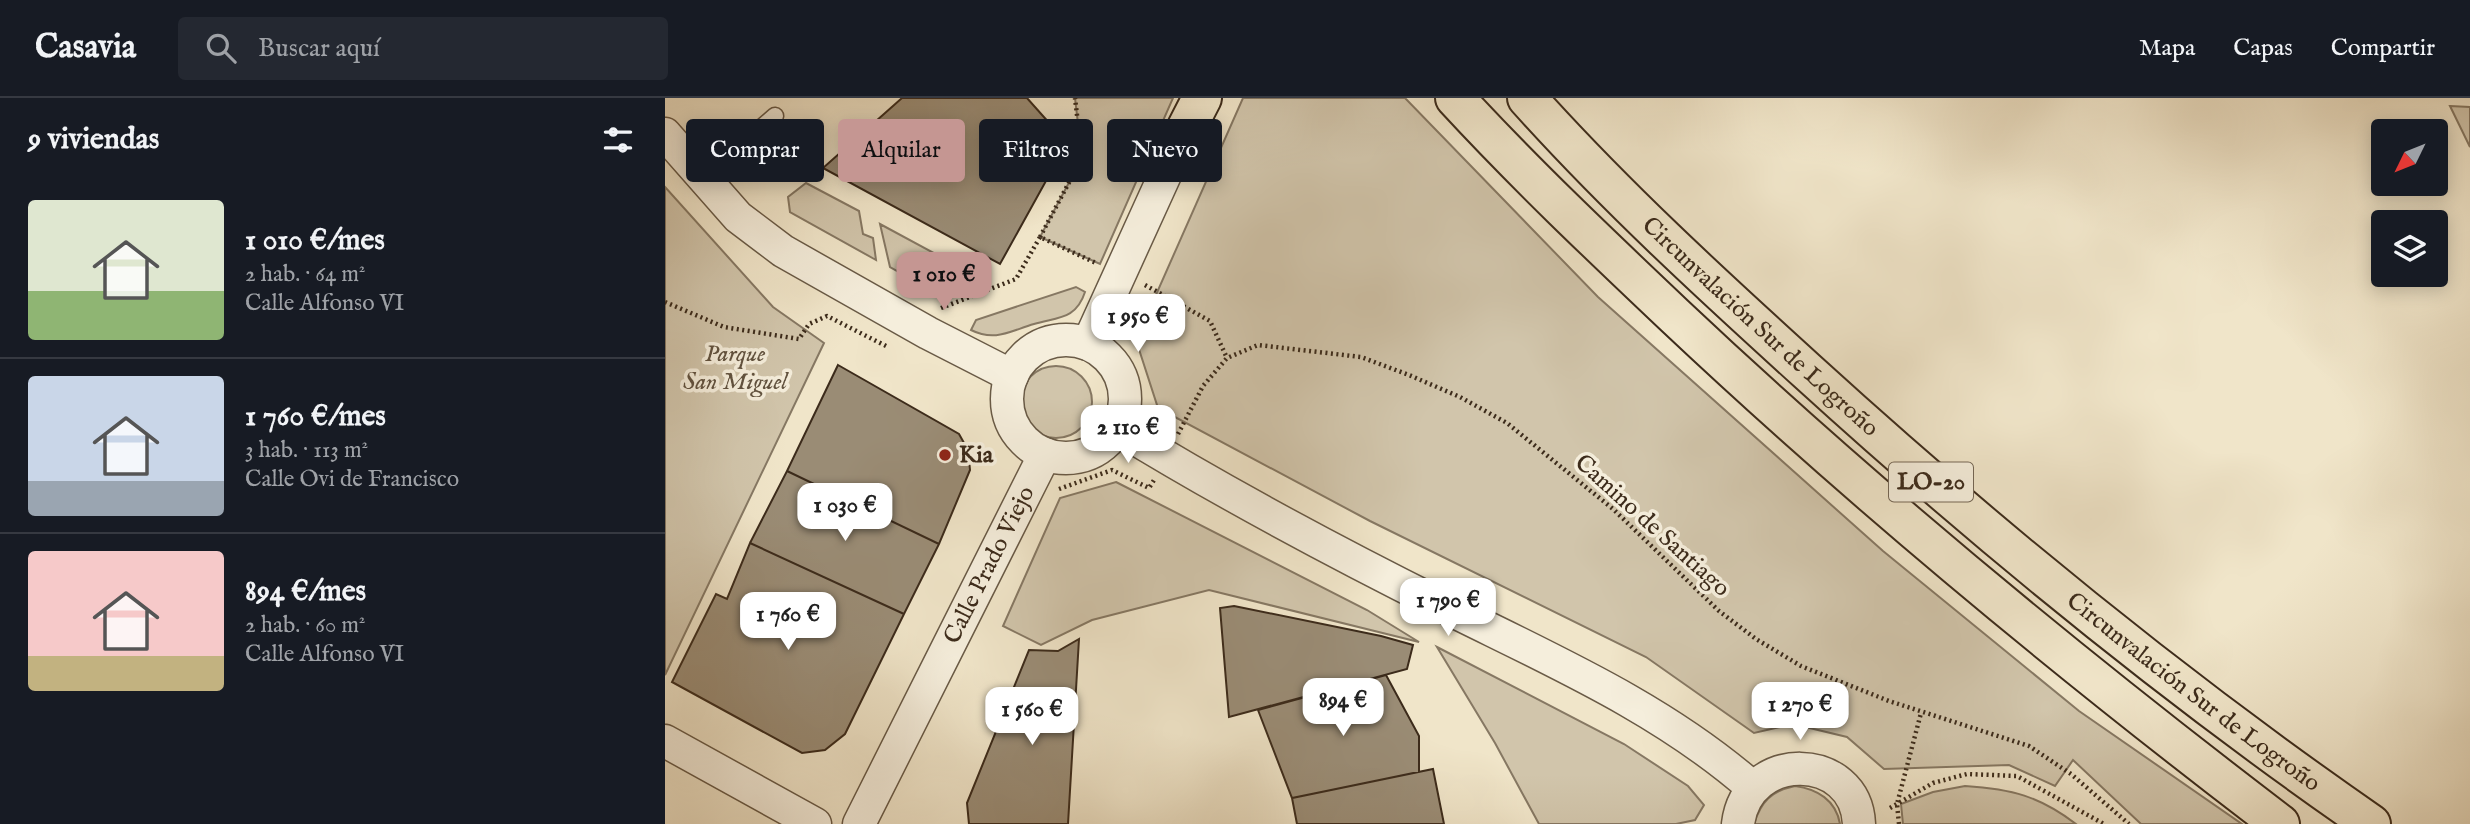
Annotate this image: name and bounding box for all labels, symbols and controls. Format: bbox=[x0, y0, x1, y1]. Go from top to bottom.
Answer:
search box bbox=[178, 17, 668, 80]
text: Casavia bbox=[35, 27, 136, 69]
icon: search bbox=[202, 29, 240, 67]
text: Buscar aquí bbox=[258, 32, 380, 65]
text: Mapa bbox=[2139, 33, 2195, 64]
text: Capas bbox=[2233, 33, 2293, 64]
text: Compartir bbox=[2331, 33, 2435, 64]
chip: Comprar bbox=[686, 119, 824, 182]
chip: Alquilar bbox=[838, 119, 965, 182]
chip: Filtros bbox=[979, 119, 1093, 182]
chip: Nuevo bbox=[1107, 119, 1222, 182]
north arrow bbox=[2371, 119, 2448, 196]
map controls bbox=[2371, 119, 2448, 287]
text: 9 viviendas bbox=[28, 121, 159, 159]
icon: filters bbox=[599, 121, 637, 159]
street label: Circunvalación Sur de Logroño bbox=[1635, 210, 1885, 444]
button: layers bbox=[2371, 210, 2448, 287]
text: 1 010 €/mes bbox=[245, 222, 385, 260]
icon: home bbox=[84, 228, 168, 312]
pin: 1 010 € bbox=[879, 252, 1009, 312]
text: 2 hab. · 64 m² bbox=[245, 260, 366, 289]
text: 1 010 € bbox=[913, 260, 976, 289]
text: Calle Alfonso VI bbox=[245, 289, 405, 318]
pin: 1 950 € bbox=[1073, 294, 1203, 354]
text: 1 950 € bbox=[1107, 302, 1169, 331]
park label: Parque San Miguel bbox=[683, 339, 789, 398]
text: 1 760 €/mes bbox=[245, 398, 386, 436]
icon: home bbox=[84, 404, 168, 488]
pin: 2 110 € bbox=[1063, 406, 1193, 465]
text: 2 110 € bbox=[1097, 413, 1159, 442]
text: 3 hab. · 113 m² bbox=[245, 436, 368, 465]
place label: Kia bbox=[959, 440, 994, 471]
marker: Kia bbox=[937, 447, 953, 463]
street label: Camino de Santiago bbox=[1568, 448, 1736, 604]
road number: LO-20 bbox=[1889, 462, 1973, 502]
text: Calle Ovi de Francisco bbox=[245, 465, 459, 494]
street label: Calle Prado Viejo bbox=[937, 481, 1042, 649]
pin: 1 030 € bbox=[780, 484, 910, 543]
text: 1 030 € bbox=[813, 491, 877, 520]
text: 894 €/mes bbox=[245, 573, 366, 611]
pin: 1 790 € bbox=[1383, 578, 1513, 638]
icon: home bbox=[84, 579, 168, 663]
street label: Circunvalación Sur de Logroño bbox=[2060, 585, 2327, 799]
text: 1 790 € bbox=[1416, 586, 1480, 615]
pin: 1 760 € bbox=[723, 592, 853, 652]
text: 1 760 € bbox=[756, 600, 820, 629]
text: 2 hab. · 60 m² bbox=[245, 611, 366, 640]
text: Calle Alfonso VI bbox=[245, 640, 405, 669]
pin: 894 € bbox=[1294, 678, 1392, 738]
pin: 1 270 € bbox=[1735, 682, 1865, 742]
text: 894 € bbox=[1319, 686, 1367, 715]
pin: 1 560 € bbox=[967, 688, 1097, 747]
text: 1 270 € bbox=[1768, 690, 1832, 719]
text: 1 560 € bbox=[1001, 695, 1063, 724]

